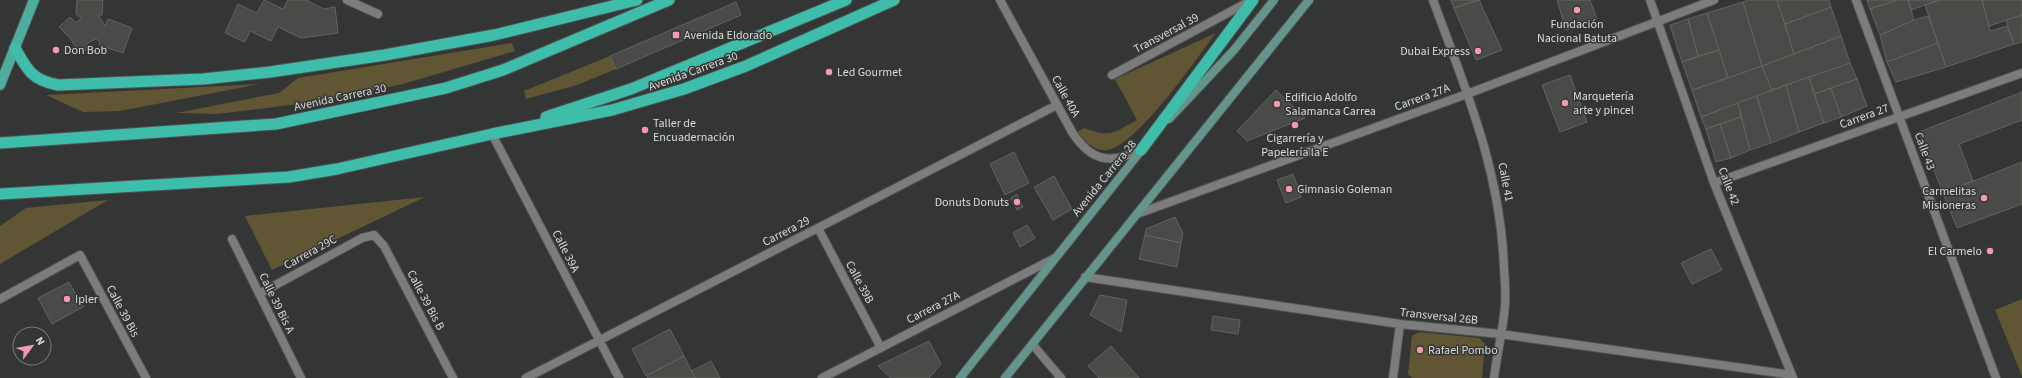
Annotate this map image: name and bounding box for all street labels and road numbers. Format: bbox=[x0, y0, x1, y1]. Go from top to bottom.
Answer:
street label: Transversal 39 bbox=[1131, 9, 1202, 58]
street label: Avenida Carrera 30 bbox=[646, 47, 740, 96]
street label: Calle 40A bbox=[1047, 72, 1084, 121]
street label: Avenida Carrera 30 bbox=[292, 79, 388, 116]
street label: Carrera 27A bbox=[1392, 79, 1453, 115]
street label: Carrera 27 bbox=[1837, 100, 1891, 133]
street label: Calle 43 bbox=[1910, 130, 1939, 173]
street label: Avenida Carrera 28 bbox=[1068, 136, 1141, 220]
street label: Calle 41 bbox=[1493, 161, 1518, 203]
street label: Calle 42 bbox=[1714, 165, 1744, 208]
street label: Carrera 29 bbox=[760, 212, 813, 251]
street label: Calle 39A bbox=[548, 227, 584, 276]
street label: Carrera 29C bbox=[281, 231, 340, 274]
street label: Calle 39B bbox=[841, 258, 878, 307]
street label: Calle 39 Bis B bbox=[403, 267, 449, 333]
street label: Calle 39 Bis A bbox=[255, 270, 299, 337]
street label: Calle 39 Bis bbox=[102, 282, 143, 340]
street label: Carrera 27A bbox=[904, 287, 963, 328]
street label: Transversal 26B bbox=[1399, 304, 1479, 329]

